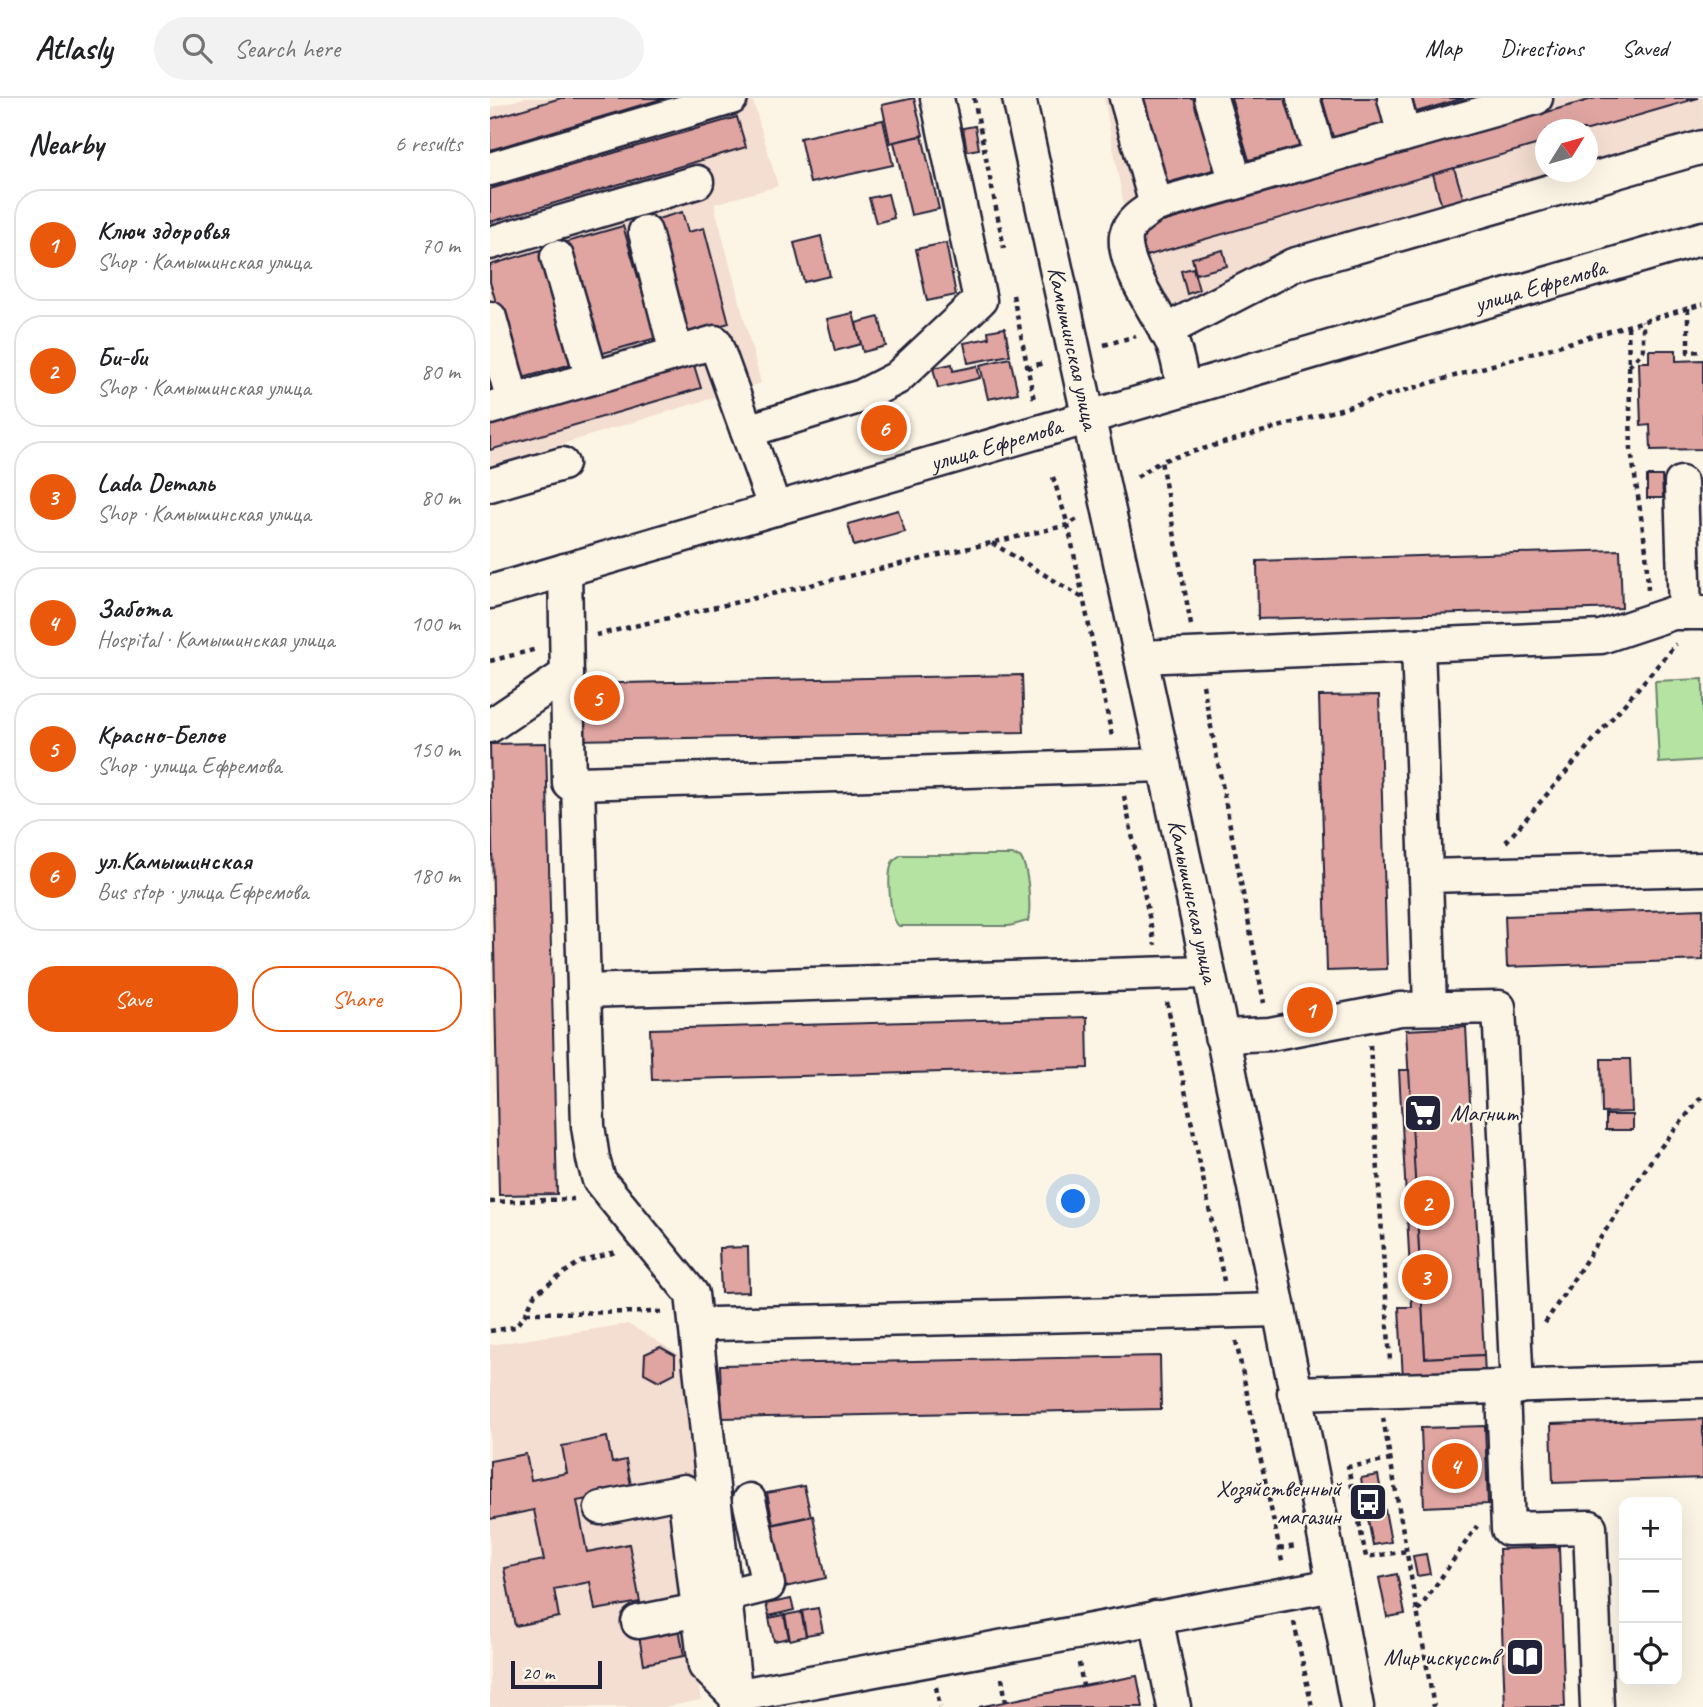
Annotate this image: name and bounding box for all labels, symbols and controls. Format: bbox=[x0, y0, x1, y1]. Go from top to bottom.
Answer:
search box bbox=[154, 17, 644, 80]
text: Atlasly bbox=[35, 27, 112, 69]
icon: search bbox=[178, 29, 216, 67]
text: Search here bbox=[234, 32, 340, 65]
text: Map bbox=[1425, 33, 1462, 63]
text: Directions bbox=[1500, 33, 1583, 63]
text: Saved bbox=[1621, 33, 1668, 63]
north arrow bbox=[1535, 119, 1598, 182]
text: Nearby bbox=[28, 125, 104, 163]
text: 6 results bbox=[395, 129, 462, 158]
text: Ключ здоровья bbox=[97, 214, 229, 247]
text: 1 bbox=[48, 231, 58, 260]
text: 70 m bbox=[421, 231, 460, 260]
text: Shop · Камышинская улица bbox=[97, 247, 311, 276]
street label: улица Ефремова bbox=[1469, 252, 1612, 319]
street label: Камышинская улица bbox=[1041, 264, 1106, 435]
text: Би-би bbox=[97, 340, 147, 373]
text: 2 bbox=[48, 357, 58, 386]
text: 80 m bbox=[421, 357, 460, 386]
text: Shop · Камышинская улица bbox=[97, 373, 311, 402]
pin: 6 bbox=[861, 402, 907, 454]
street label: улица Ефремова bbox=[925, 410, 1067, 478]
text: Lada Dеталь bbox=[97, 466, 215, 499]
text: 3 bbox=[48, 483, 58, 512]
text: 80 m bbox=[421, 483, 460, 512]
text: Shop · Камышинская улица bbox=[97, 499, 311, 528]
text: Забота bbox=[97, 592, 171, 625]
text: 4 bbox=[48, 609, 58, 638]
text: 100 m bbox=[411, 609, 460, 638]
text: Hospital · Камышинская улица bbox=[97, 625, 334, 654]
pin: 5 bbox=[574, 672, 620, 724]
text: Красно-Белое bbox=[97, 718, 225, 751]
text: 5 bbox=[48, 735, 58, 764]
text: 150 m bbox=[411, 735, 460, 764]
text: Shop · улица Ефремова bbox=[97, 751, 281, 780]
street label: Камышинская улица bbox=[1161, 817, 1226, 988]
text: ул.Камышинская bbox=[97, 844, 252, 877]
text: 6 bbox=[48, 861, 58, 890]
text: 180 m bbox=[411, 861, 460, 890]
text: Bus stop · улица Ефремова bbox=[97, 877, 308, 906]
button: Save bbox=[28, 966, 238, 1032]
button: Share bbox=[252, 966, 462, 1032]
pin: 1 bbox=[1287, 984, 1333, 1036]
supermarket icon: Магнит bbox=[1402, 1092, 1444, 1134]
place label: Магнит bbox=[1450, 1098, 1519, 1128]
pin: 2 bbox=[1404, 1177, 1450, 1229]
your location bbox=[1056, 1184, 1090, 1218]
pin: 3 bbox=[1402, 1251, 1448, 1303]
pin: 4 bbox=[1432, 1440, 1478, 1492]
place label: Хозяйственный магазин bbox=[1216, 1473, 1343, 1531]
bus stop icon: Хозяйственный магазин bbox=[1347, 1481, 1389, 1523]
map controls bbox=[1619, 1497, 1682, 1686]
button: + bbox=[1619, 1497, 1682, 1560]
button: − bbox=[1619, 1560, 1682, 1623]
button: locate bbox=[1619, 1623, 1682, 1686]
library icon: Мир искусств bbox=[1504, 1636, 1546, 1678]
place label: Мир искусств bbox=[1384, 1642, 1504, 1672]
scale bar bbox=[511, 1658, 602, 1690]
text: 20 m bbox=[522, 1661, 554, 1685]

